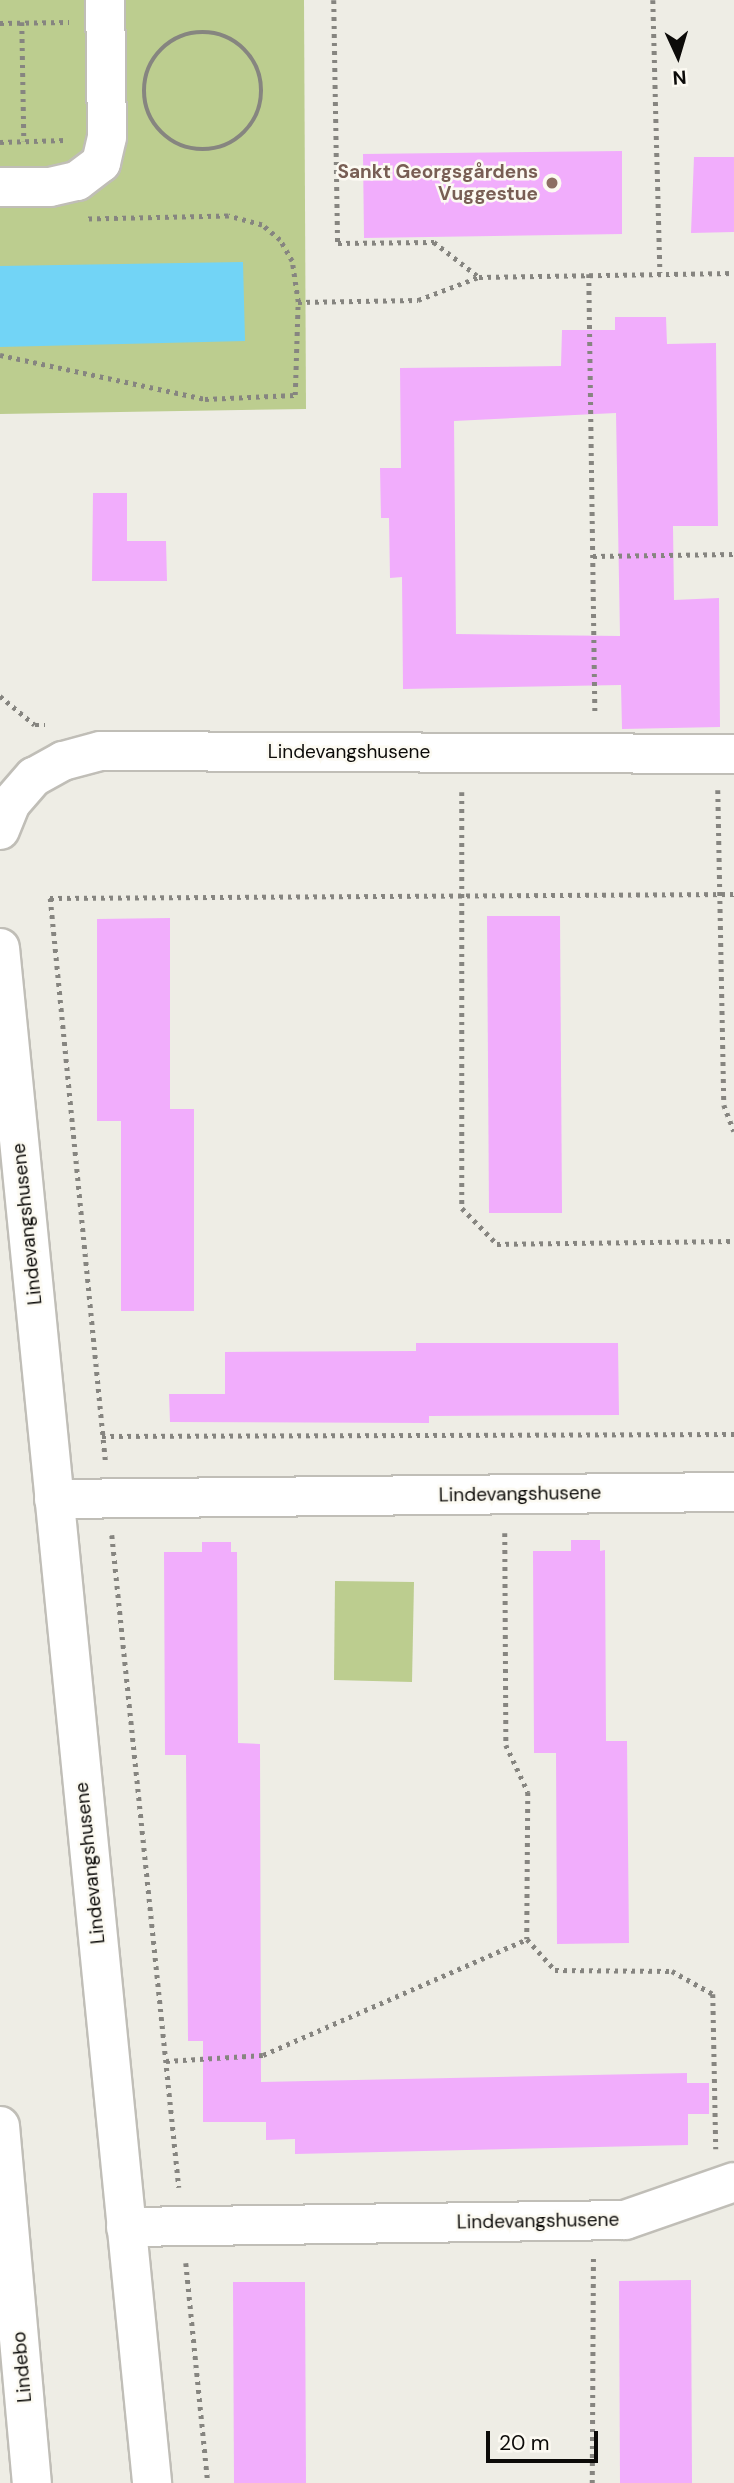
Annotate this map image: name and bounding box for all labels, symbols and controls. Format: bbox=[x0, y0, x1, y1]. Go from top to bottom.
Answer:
north arrow bbox=[643, 21, 713, 91]
text: N bbox=[672, 64, 687, 90]
place label: Sankt Georgsgårdens Vuggestue bbox=[337, 161, 538, 205]
marker: Sankt Georgsgårdens Vuggestue bbox=[544, 175, 560, 191]
street label: Lindevangshusene bbox=[268, 741, 430, 763]
street label: Lindevangshusene bbox=[7, 1142, 47, 1306]
street label: Lindevangshusene bbox=[439, 1481, 601, 1507]
street label: Lindevangshusene bbox=[70, 1781, 110, 1945]
street label: Lindevangshusene bbox=[457, 2208, 619, 2234]
street label: Lindebo bbox=[8, 2330, 36, 2404]
scale bar bbox=[489, 2416, 601, 2460]
text: 20 m bbox=[499, 2429, 550, 2457]

